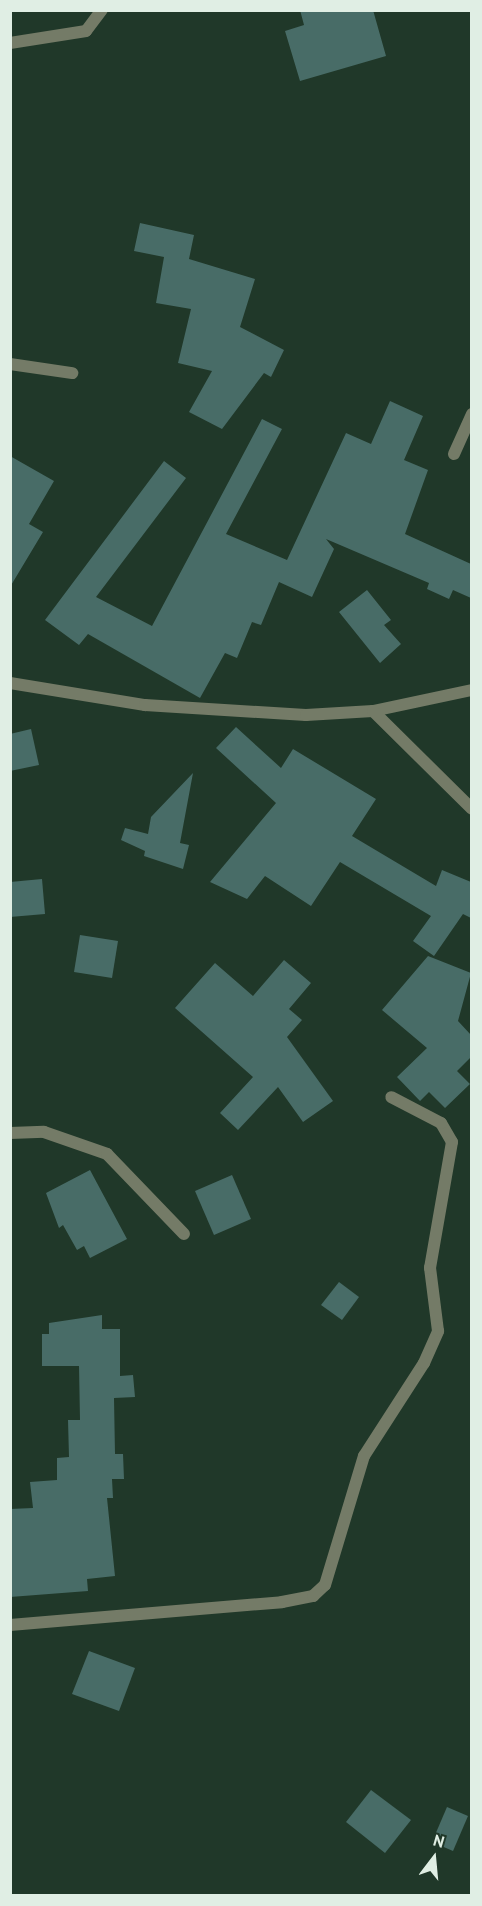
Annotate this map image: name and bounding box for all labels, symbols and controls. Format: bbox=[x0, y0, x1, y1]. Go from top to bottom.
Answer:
north arrow bbox=[404, 1828, 464, 1888]
text: N bbox=[431, 1830, 447, 1852]

